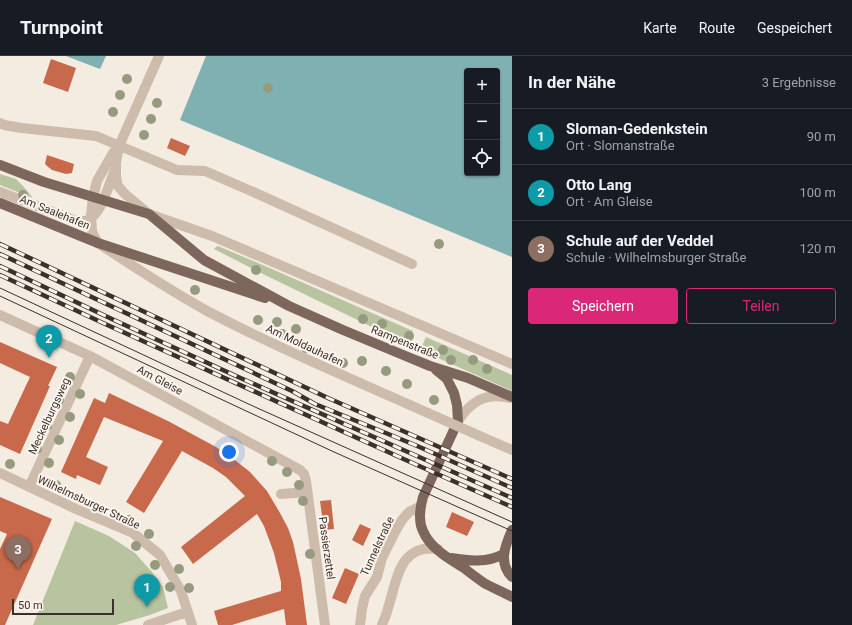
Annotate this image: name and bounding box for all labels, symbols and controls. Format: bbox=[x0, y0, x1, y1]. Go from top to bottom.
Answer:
text: Turnpoint bbox=[20, 16, 103, 39]
text: Karte bbox=[643, 20, 677, 36]
text: Route bbox=[699, 20, 735, 36]
text: Gespeichert bbox=[757, 20, 832, 36]
map controls bbox=[464, 68, 500, 176]
button: + bbox=[464, 68, 500, 104]
text: In der Nähe bbox=[528, 72, 616, 92]
text: 3 Ergebnisse bbox=[762, 75, 836, 90]
button: − bbox=[464, 104, 500, 140]
text: Sloman-Gedenkstein bbox=[566, 120, 708, 138]
text: 1 bbox=[537, 129, 545, 144]
text: 90 m bbox=[807, 129, 836, 144]
text: Ort · Slomanstraße bbox=[566, 138, 675, 153]
button: locate bbox=[464, 140, 500, 176]
text: Otto Lang bbox=[566, 176, 632, 194]
text: 2 bbox=[537, 185, 545, 200]
text: 100 m bbox=[799, 185, 836, 200]
street label: Am Saalehafen bbox=[18, 193, 92, 232]
text: Ort · Am Gleise bbox=[566, 194, 653, 209]
text: Schule auf der Veddel bbox=[566, 232, 713, 250]
text: 3 bbox=[537, 241, 545, 256]
text: 120 m bbox=[799, 241, 836, 256]
text: Schule · Wilhelmsburger Straße bbox=[566, 250, 746, 265]
button: Speichern bbox=[528, 288, 678, 324]
button: Teilen bbox=[686, 288, 836, 324]
street label: Am Moldauhafen bbox=[264, 322, 346, 369]
street label: Rampenstraße bbox=[369, 323, 441, 362]
pin: 2 bbox=[36, 325, 62, 358]
street label: Am Gleise bbox=[135, 363, 185, 398]
street label: Meckelburgsweg bbox=[26, 376, 73, 457]
your location bbox=[219, 442, 239, 462]
street label: Wilhelmsburger Straße bbox=[36, 473, 142, 532]
street label: Tunnelstraße bbox=[358, 514, 397, 578]
street label: Passierzettel bbox=[316, 516, 337, 580]
pin: 3 bbox=[5, 536, 31, 569]
pin: 1 bbox=[134, 574, 160, 607]
scale bar bbox=[12, 597, 114, 616]
text: 50 m bbox=[18, 599, 43, 612]

